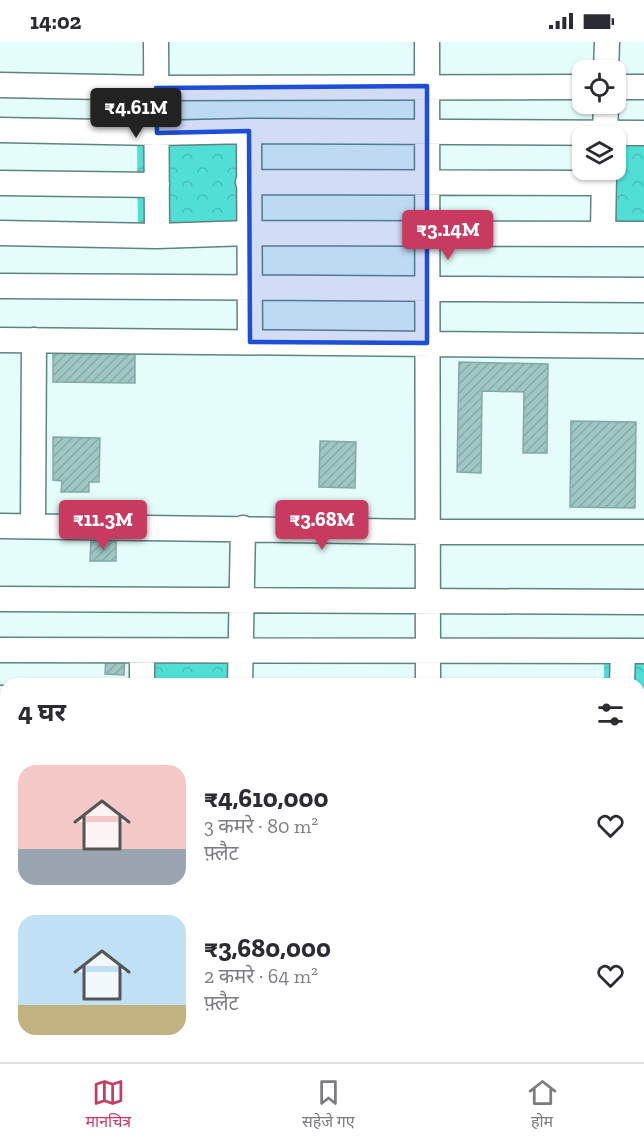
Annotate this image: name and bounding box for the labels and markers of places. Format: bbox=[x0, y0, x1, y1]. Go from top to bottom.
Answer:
pin: ₹4.61M bbox=[87, 88, 185, 139]
pin: ₹3.14M bbox=[399, 210, 497, 261]
pin: ₹11.3M bbox=[54, 500, 152, 551]
pin: ₹3.68M bbox=[273, 500, 371, 551]

